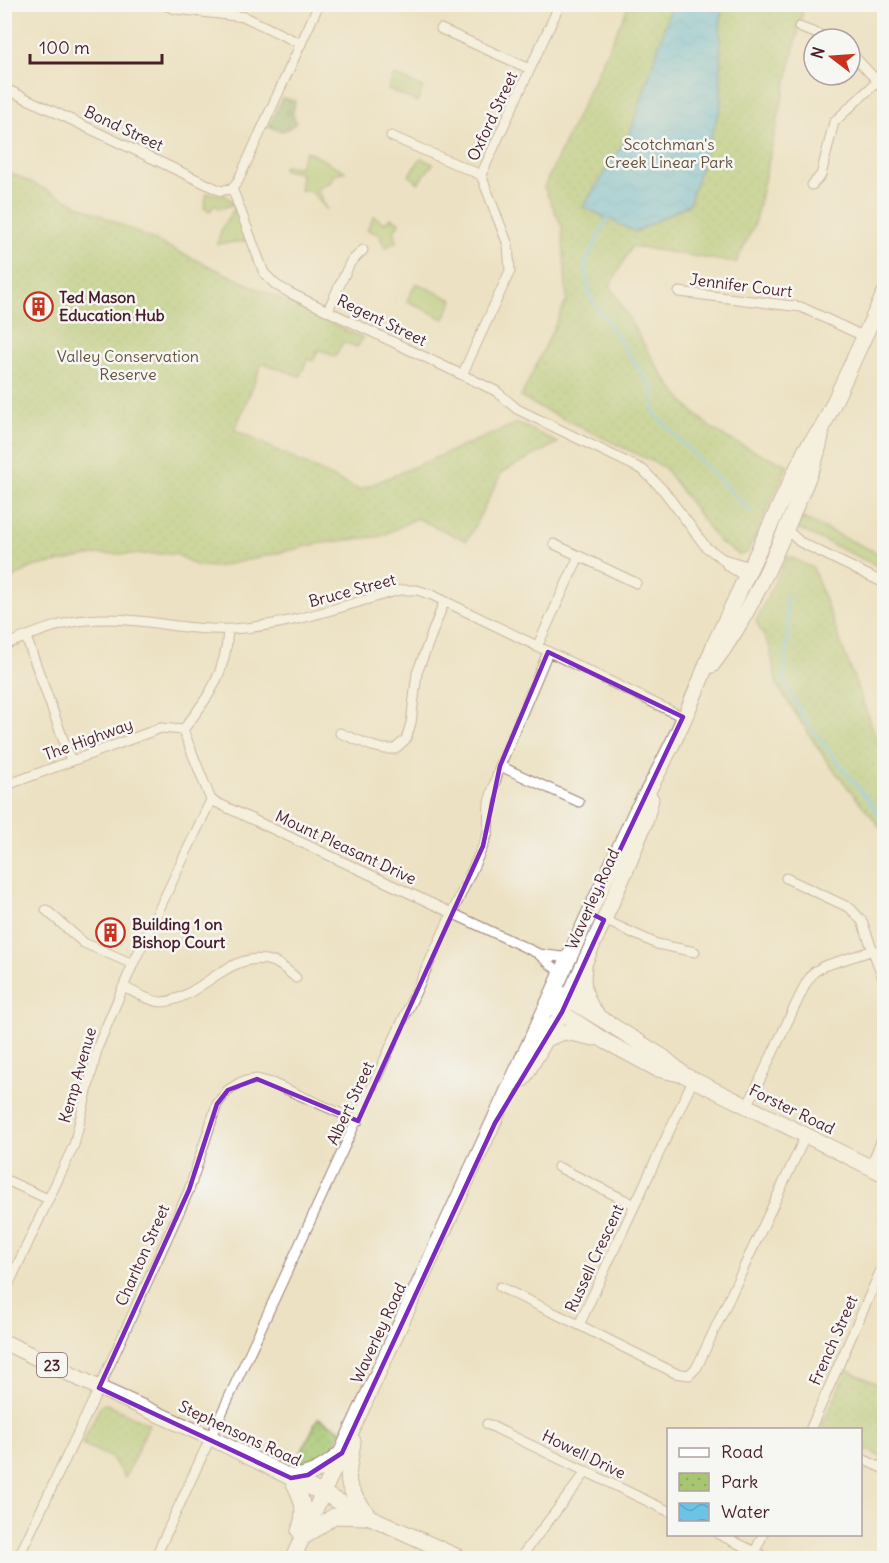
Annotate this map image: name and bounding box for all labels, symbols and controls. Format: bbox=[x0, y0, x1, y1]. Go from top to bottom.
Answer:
scale bar bbox=[30, 27, 162, 65]
north arrow bbox=[802, 27, 862, 87]
text: 100 m bbox=[39, 36, 90, 59]
text: N bbox=[806, 44, 829, 61]
street label: Oxford Street bbox=[463, 67, 522, 164]
street label: Bond Street bbox=[81, 101, 167, 155]
park label: Scotchman's Creek Linear Park bbox=[605, 134, 733, 172]
street label: Jennifer Court bbox=[689, 269, 794, 301]
place label: Ted Mason Education Hub bbox=[59, 287, 165, 325]
building icon: Ted Mason Education Hub bbox=[22, 290, 54, 322]
street label: Regent Street bbox=[334, 290, 431, 351]
park label: Valley Conservation Reserve bbox=[57, 346, 199, 384]
street label: Bruce Street bbox=[306, 569, 398, 611]
street label: The Highway bbox=[40, 714, 136, 764]
street label: Mount Pleasant Drive bbox=[272, 806, 420, 888]
street label: Waverley Road bbox=[561, 845, 623, 953]
place label: Building 1 on Bishop Court bbox=[132, 914, 226, 953]
building icon: Building 1 on Bishop Court bbox=[95, 917, 127, 949]
street label: Kemp Avenue bbox=[54, 1025, 100, 1125]
street label: Albert Street bbox=[322, 1058, 378, 1148]
street label: Forster Road bbox=[746, 1080, 838, 1138]
street label: Russell Crescent bbox=[560, 1200, 628, 1315]
street label: Charlton Street bbox=[111, 1201, 174, 1309]
street label: Waverley Road bbox=[346, 1280, 410, 1386]
street label: French Street bbox=[804, 1291, 862, 1388]
road number: 23 bbox=[37, 1353, 67, 1377]
street label: Stephensons Road bbox=[176, 1396, 304, 1470]
street label: Howell Drive bbox=[539, 1425, 629, 1483]
legend bbox=[667, 1428, 862, 1536]
text: Road bbox=[721, 1440, 764, 1463]
text: Park bbox=[721, 1470, 758, 1493]
text: Water bbox=[721, 1500, 771, 1523]

